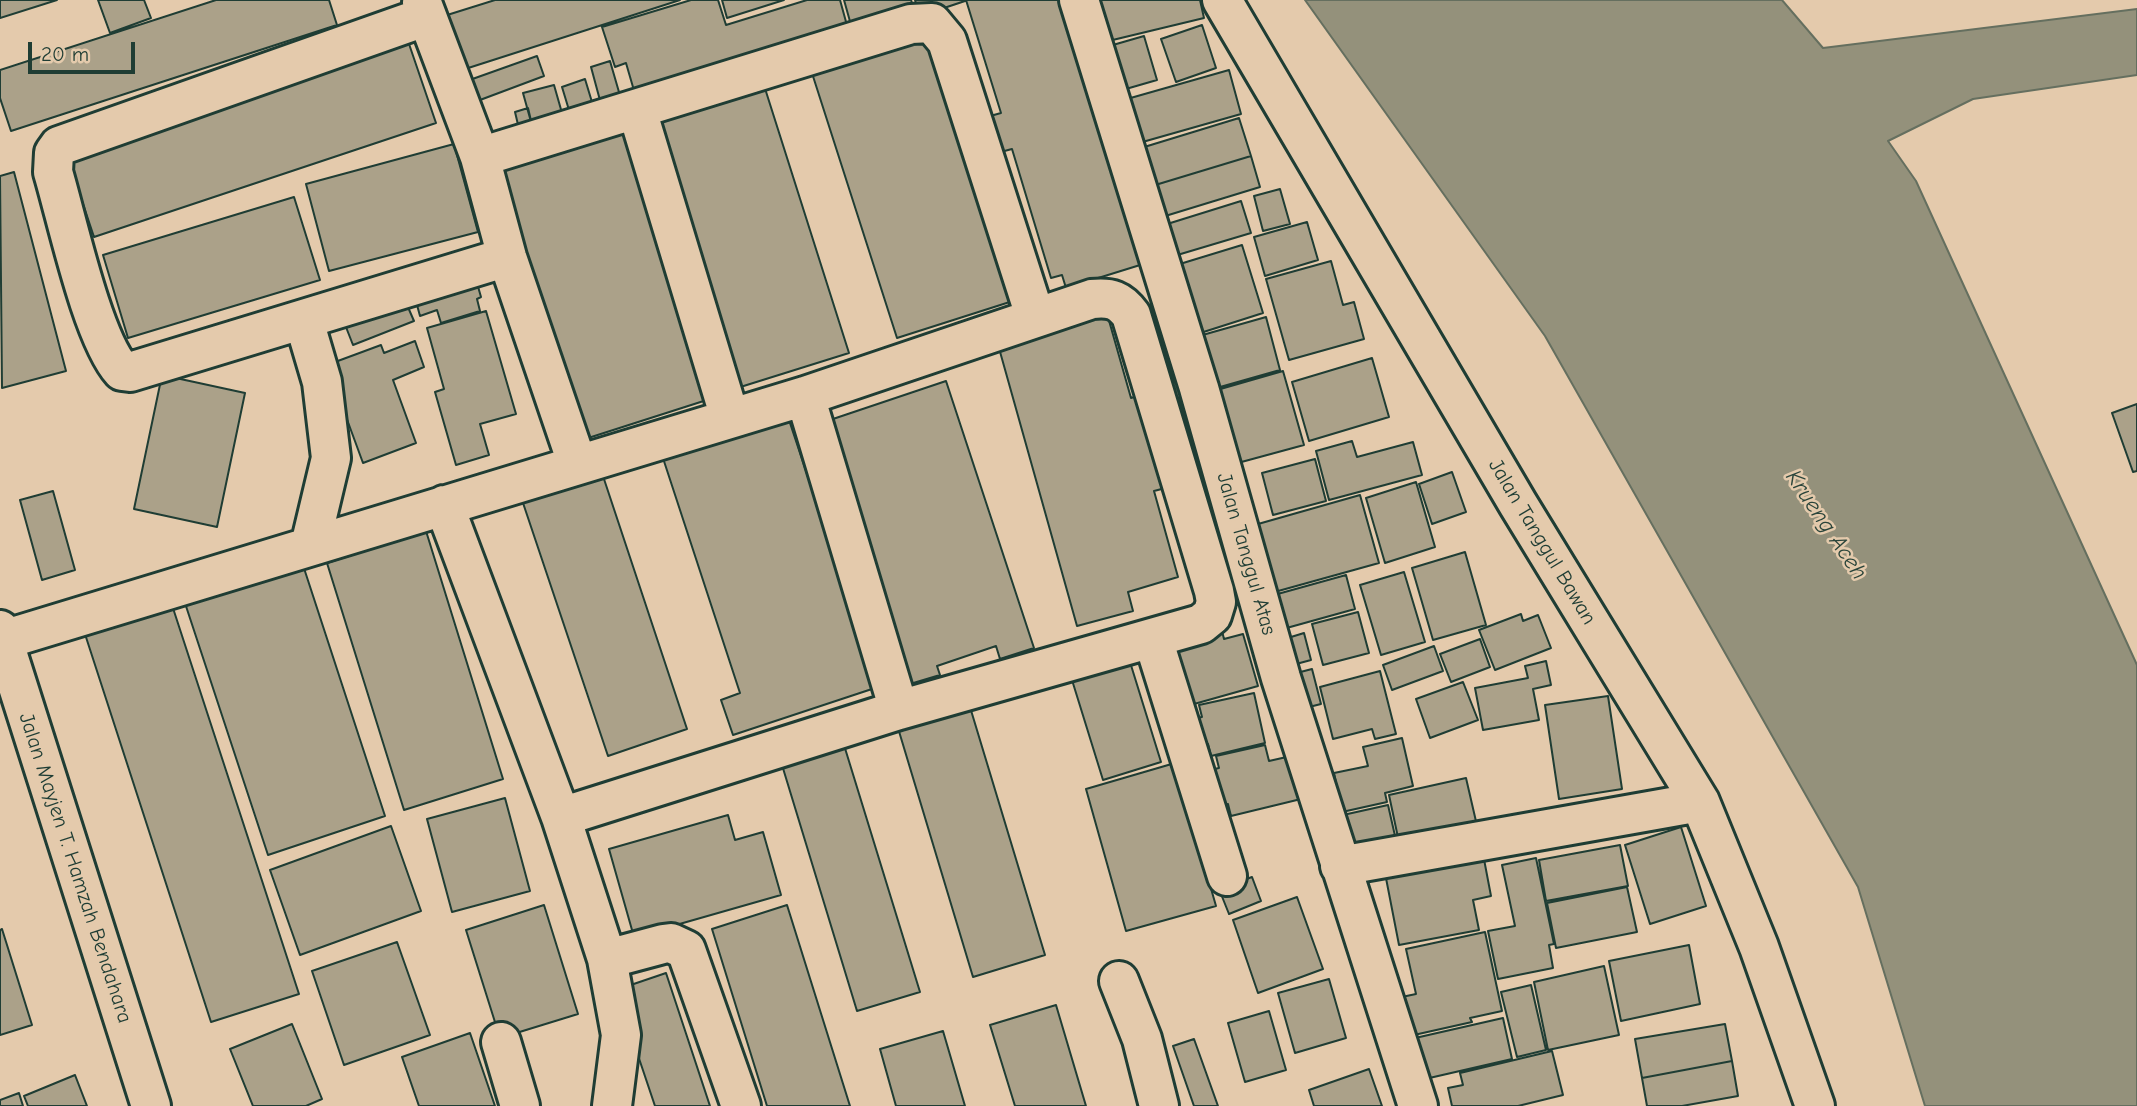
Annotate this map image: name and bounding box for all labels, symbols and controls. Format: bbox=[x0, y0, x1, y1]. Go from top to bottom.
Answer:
scale bar bbox=[32, 28, 138, 72]
text: 20 m bbox=[41, 42, 89, 66]
street label: Jalan Tanggul Bawan bbox=[1483, 454, 1601, 630]
water label: Krueng Aceh bbox=[1779, 465, 1873, 585]
street label: Jalan Tanggul Atas bbox=[1211, 470, 1281, 638]
street label: Jalan Mayjen T. Hamzah Bendahara bbox=[13, 710, 137, 1026]

